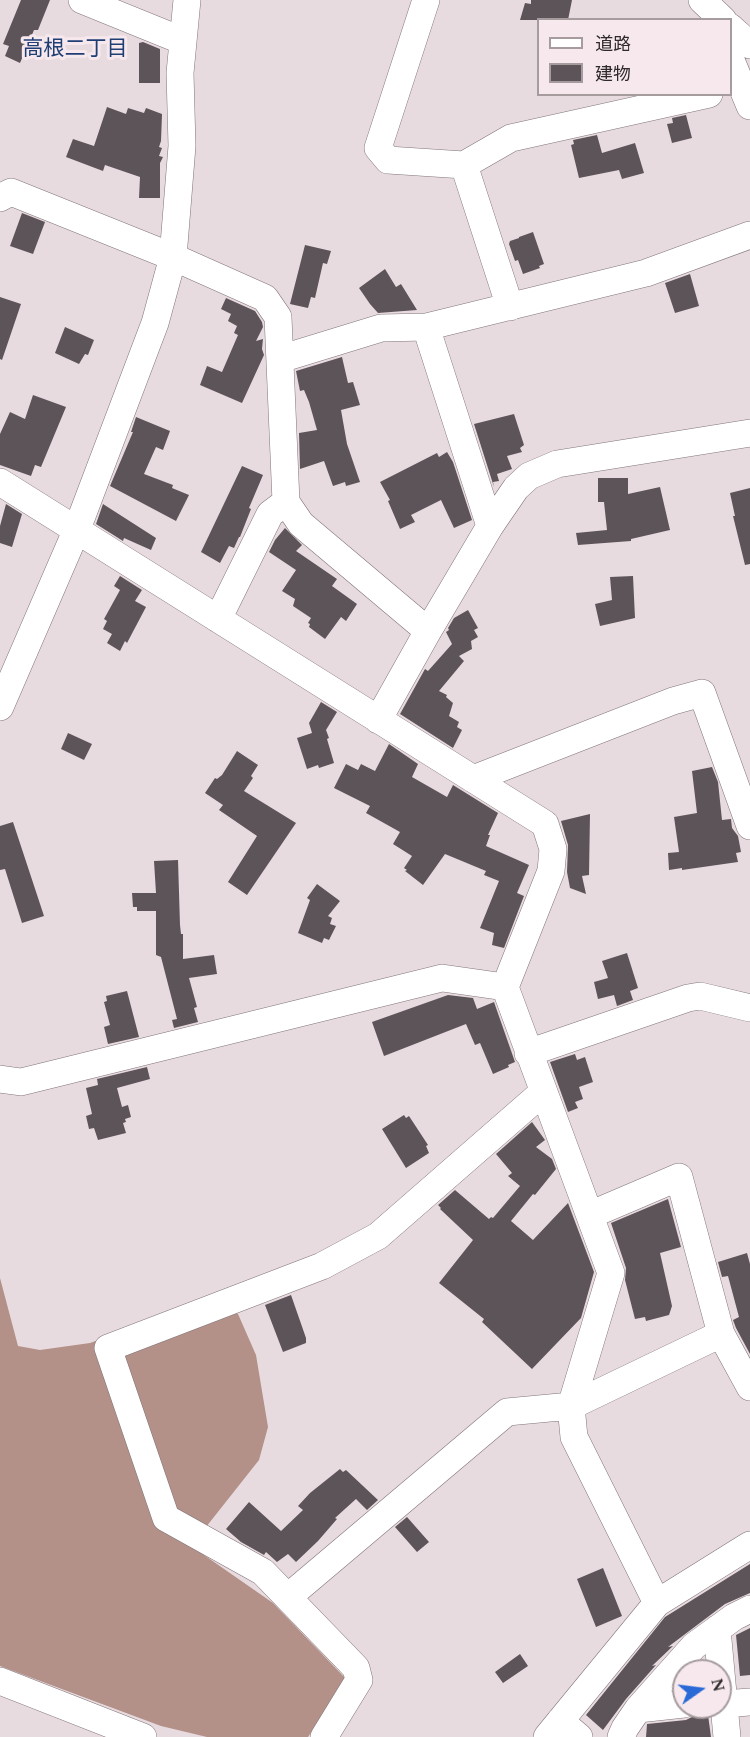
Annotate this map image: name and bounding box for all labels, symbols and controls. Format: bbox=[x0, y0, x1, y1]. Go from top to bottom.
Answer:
legend bbox=[537, 18, 732, 96]
text: 道路 bbox=[595, 31, 631, 58]
district label: 高根二丁目 bbox=[23, 38, 127, 64]
text: 建物 bbox=[595, 61, 631, 88]
north arrow bbox=[672, 1659, 732, 1719]
text: N bbox=[704, 1676, 731, 1694]

